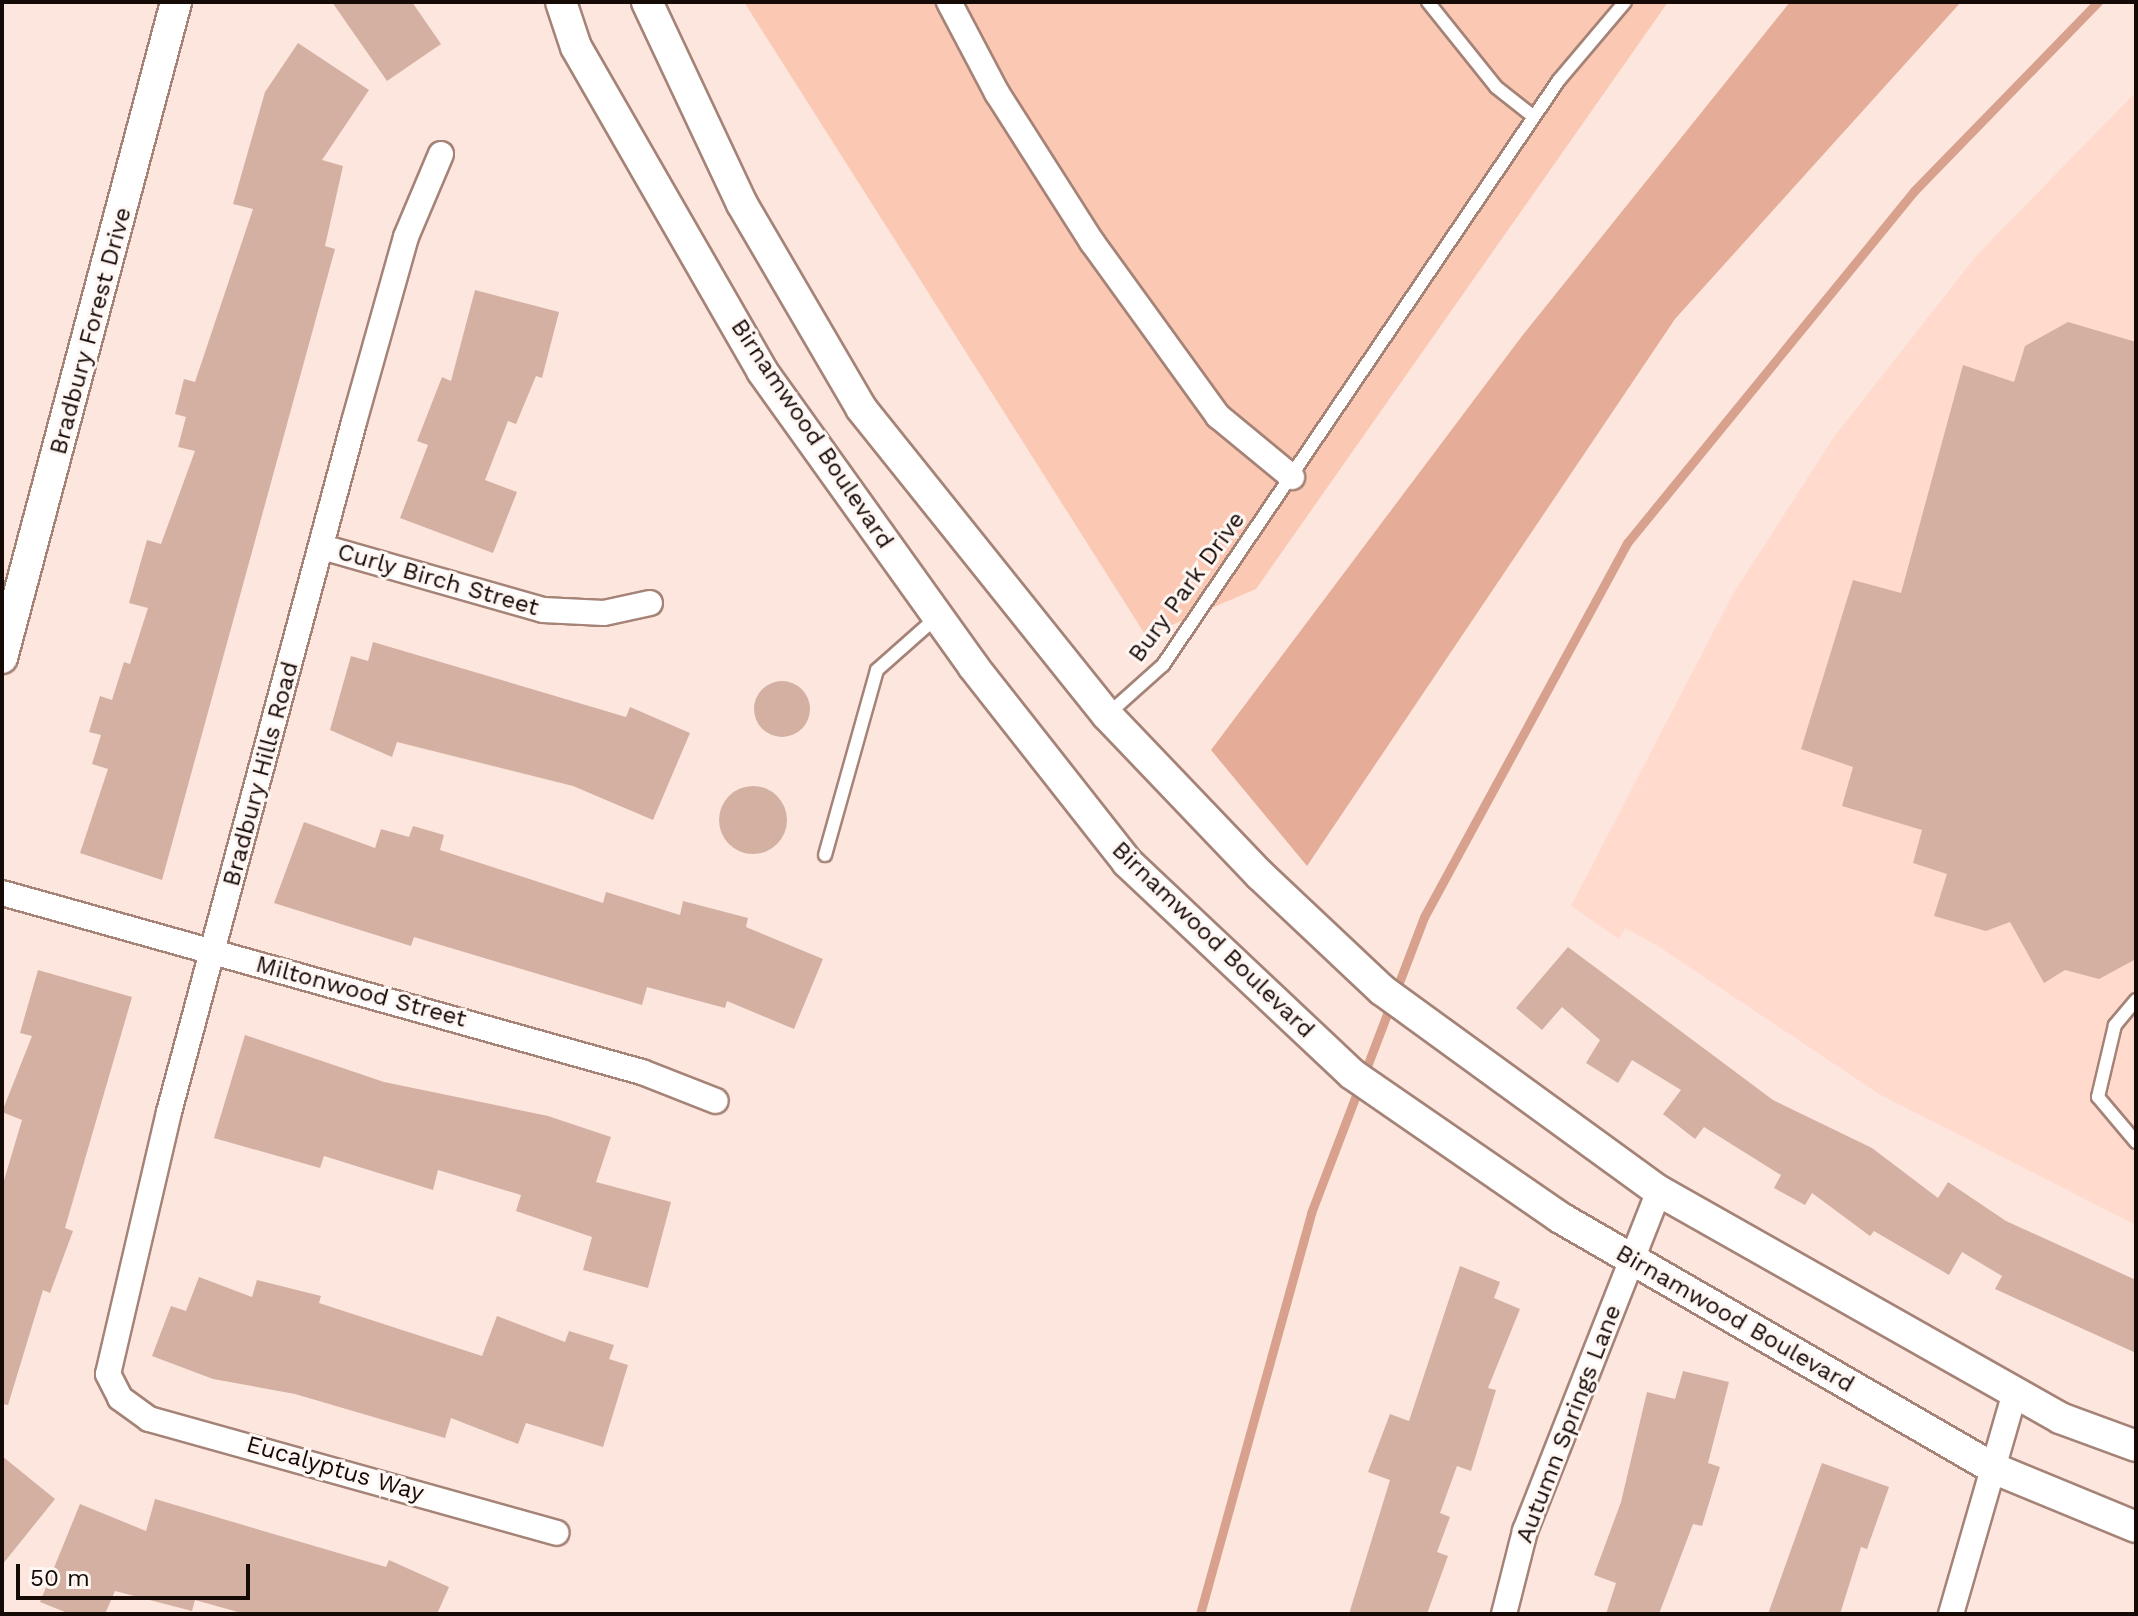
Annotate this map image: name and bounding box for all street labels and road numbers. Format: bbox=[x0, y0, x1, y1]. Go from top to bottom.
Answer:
street label: Bradbury Forest Drive bbox=[44, 204, 138, 458]
street label: Birnamwood Boulevard bbox=[724, 314, 900, 554]
street label: Bury Park Drive bbox=[1122, 506, 1252, 668]
street label: Curly Birch Street bbox=[334, 537, 542, 623]
street label: Bradbury Hills Road bbox=[217, 658, 305, 890]
street label: Birnamwood Boulevard bbox=[1106, 836, 1320, 1044]
street label: Miltonwood Street bbox=[253, 950, 469, 1034]
street label: Birnamwood Boulevard bbox=[1611, 1239, 1859, 1399]
street label: Autumn Springs Lane bbox=[1510, 1301, 1628, 1547]
street label: Eucalyptus Way bbox=[243, 1430, 427, 1508]

